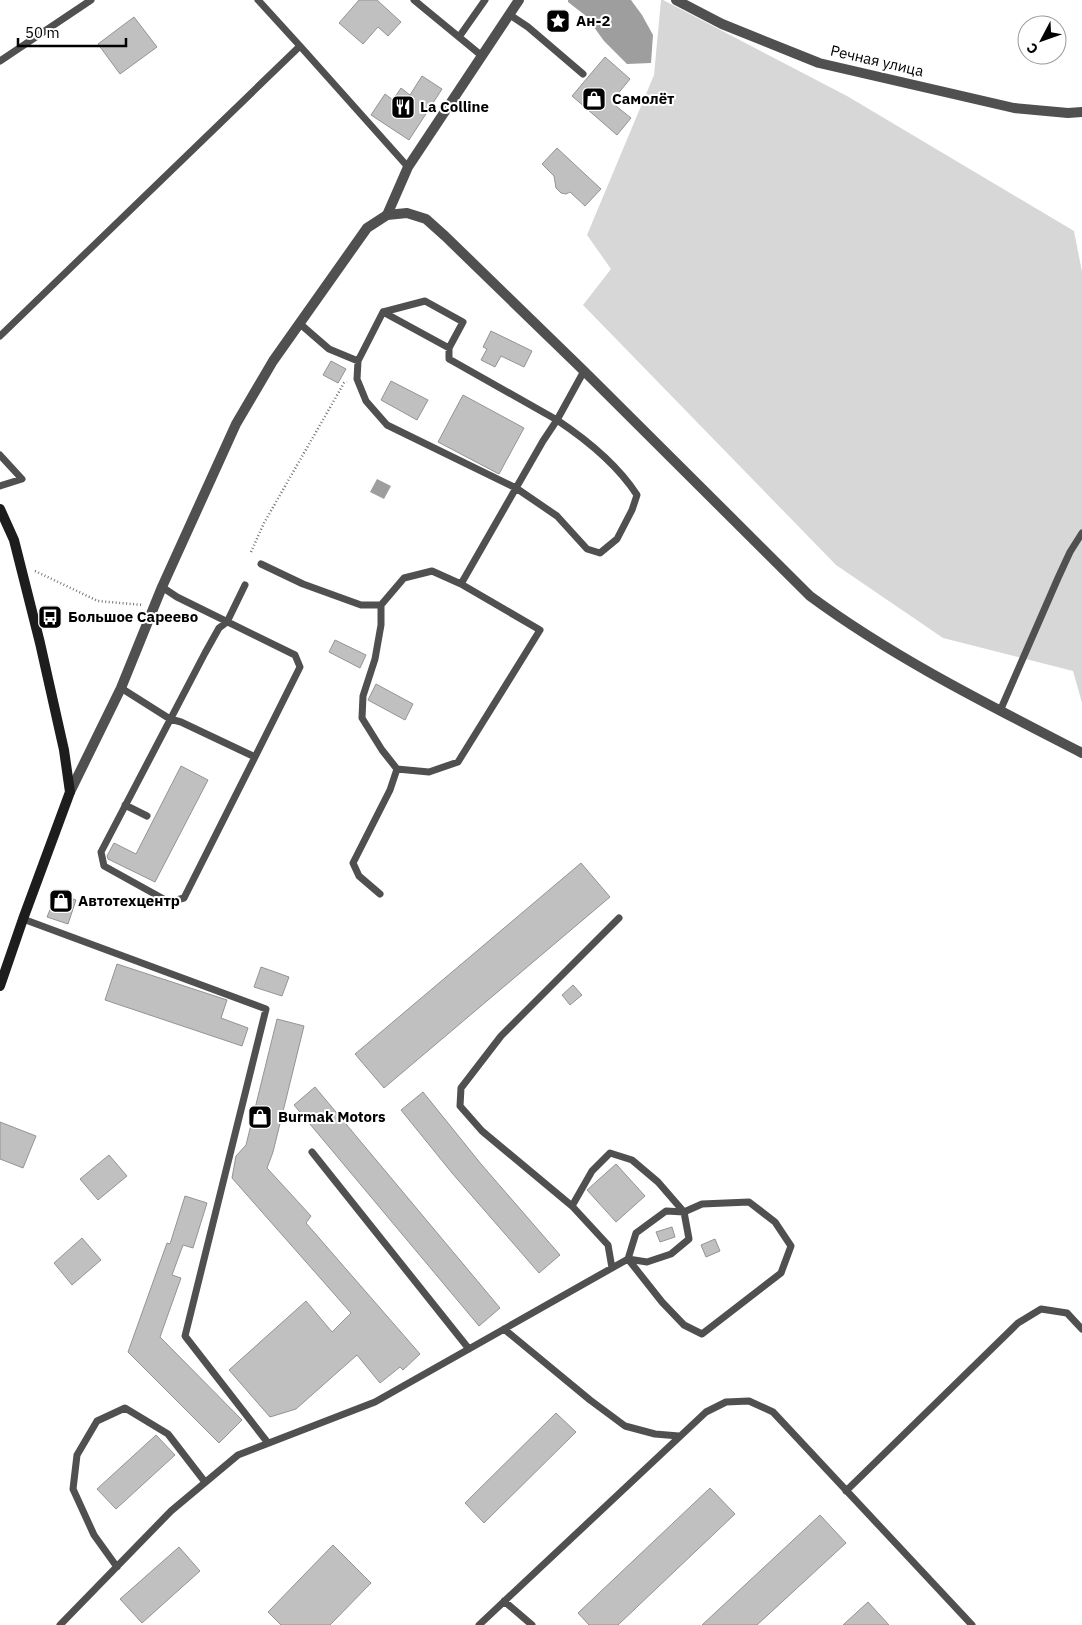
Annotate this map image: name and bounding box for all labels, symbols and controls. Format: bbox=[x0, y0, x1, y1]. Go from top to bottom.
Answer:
place icon: Ан-2 bbox=[545, 8, 571, 34]
place label: Ан-2 bbox=[576, 11, 611, 30]
scale bar bbox=[18, 15, 125, 47]
north arrow bbox=[1017, 15, 1067, 65]
text: 50 m bbox=[25, 23, 60, 42]
text: С bbox=[1022, 39, 1042, 58]
street label: Речная улица bbox=[829, 41, 926, 80]
shop icon: Самолёт bbox=[581, 86, 607, 112]
place label: Самолёт bbox=[612, 89, 675, 108]
restaurant icon: La Colline bbox=[390, 94, 416, 120]
place label: La Colline bbox=[420, 97, 489, 116]
bus stop icon: Большое Сареево bbox=[37, 604, 63, 630]
place label: Большое Сареево bbox=[68, 607, 198, 626]
shop icon: Автотехцентр bbox=[48, 888, 74, 914]
place label: Автотехцентр bbox=[78, 891, 180, 910]
shop icon: Burmak Motors bbox=[247, 1104, 273, 1130]
place label: Burmak Motors bbox=[278, 1107, 386, 1126]

